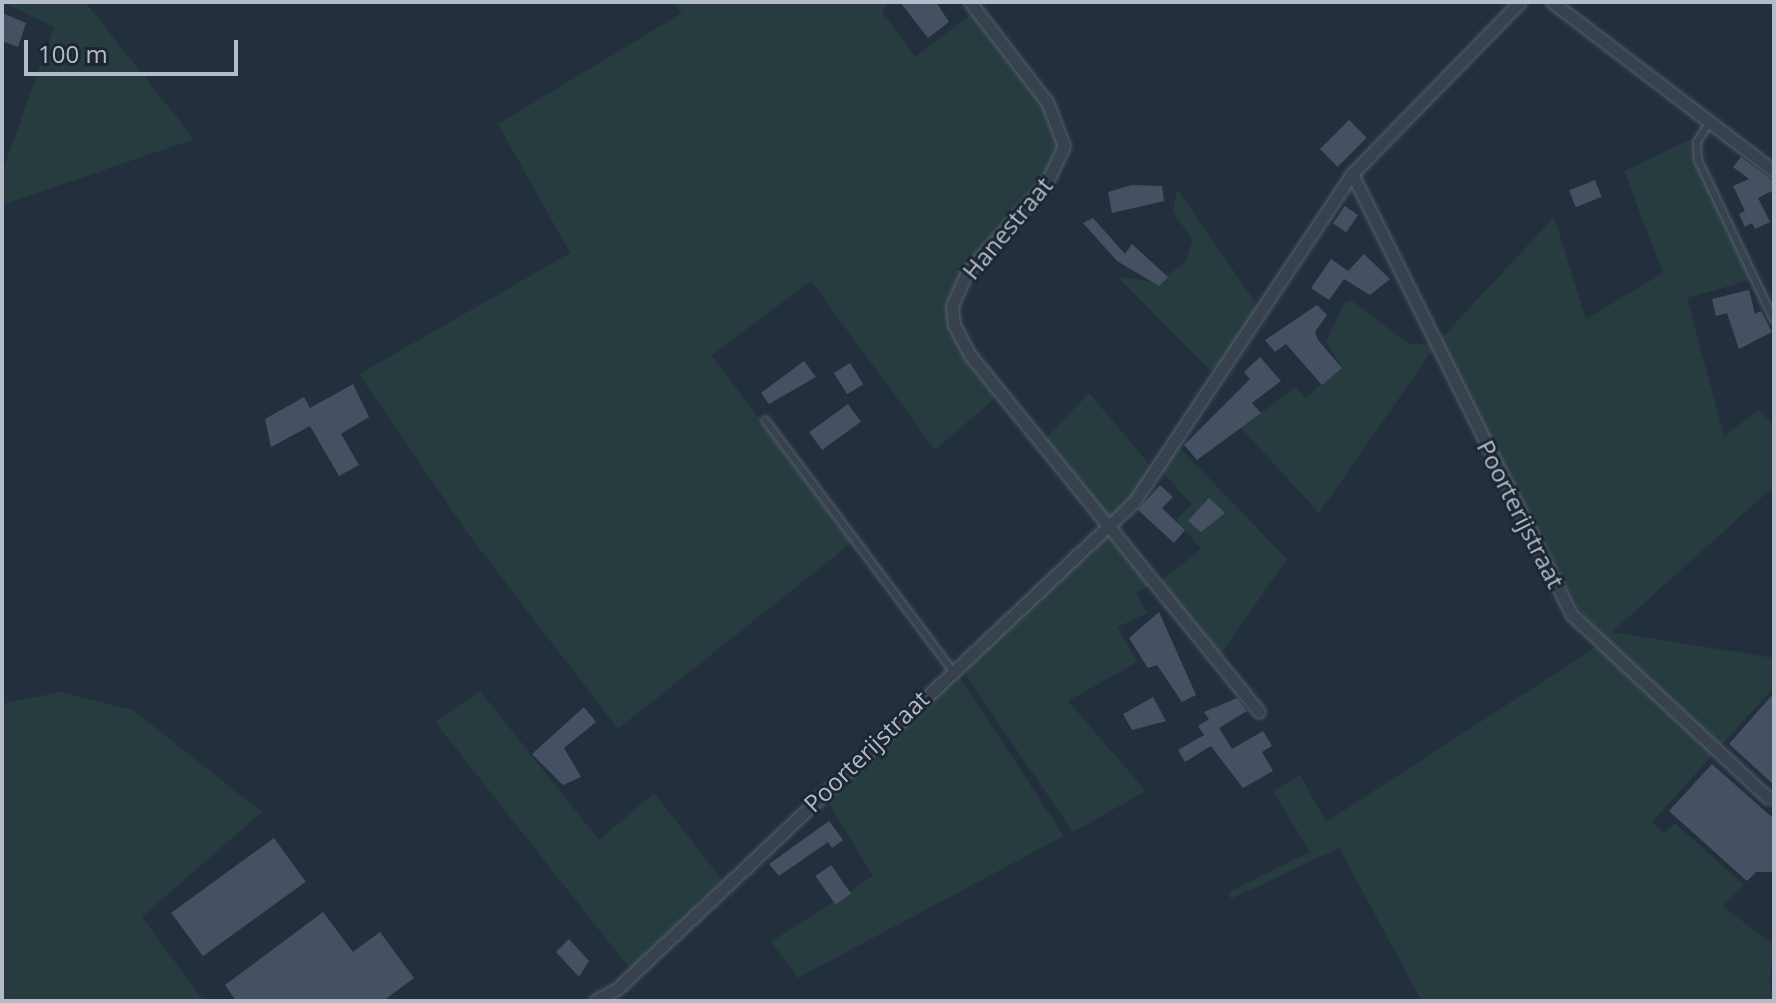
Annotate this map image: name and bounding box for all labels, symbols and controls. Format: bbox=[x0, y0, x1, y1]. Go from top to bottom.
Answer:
scale bar bbox=[28, 24, 242, 74]
text: 100 m bbox=[38, 37, 108, 70]
street label: Hanestraat bbox=[956, 171, 1058, 285]
street label: Poorterijstraat bbox=[1471, 435, 1571, 593]
street label: Poorterijstraat bbox=[798, 684, 934, 818]

